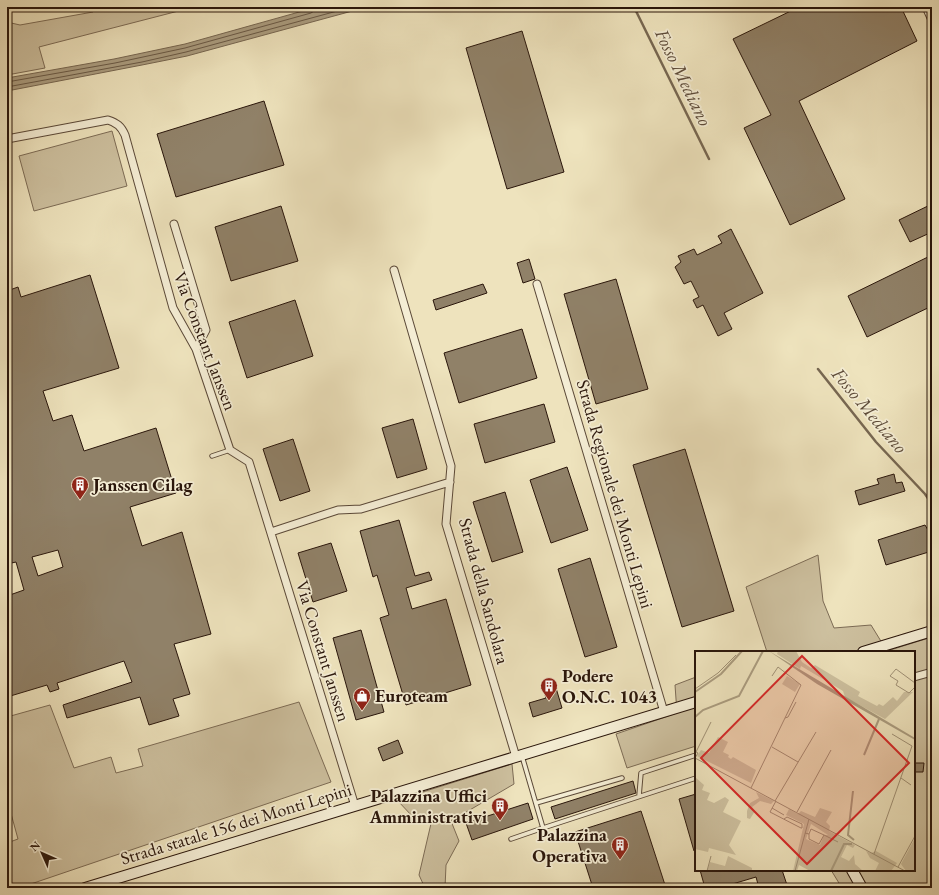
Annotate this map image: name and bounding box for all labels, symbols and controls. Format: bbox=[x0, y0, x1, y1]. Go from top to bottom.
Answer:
water label: Fosso Mediano bbox=[649, 24, 718, 130]
street label: Via Constant Janssen bbox=[168, 268, 243, 414]
water label: Fosso Mediano bbox=[826, 361, 913, 459]
street label: Strada Regionale dei Monti Lepini bbox=[572, 377, 659, 612]
place label: Janssen Cilag bbox=[91, 473, 193, 496]
building icon: Janssen Cilag bbox=[70, 475, 90, 500]
street label: Strada della Sandolara bbox=[454, 515, 515, 667]
street label: Via Constant Janssen bbox=[291, 577, 356, 725]
inset map bbox=[695, 651, 915, 871]
place label: Podere O.N.C. 1043 bbox=[562, 664, 657, 708]
building icon: Podere O.N.C. 1043 bbox=[539, 676, 559, 701]
place label: Euroteam bbox=[375, 684, 449, 707]
shop icon: Euroteam bbox=[352, 686, 372, 711]
street label: Strada statale 156 dei Monti Lepini bbox=[118, 777, 355, 870]
place label: Palazzina Uffici Amministrativi bbox=[369, 784, 488, 828]
building icon: Palazzina Uffici Amministrativi bbox=[490, 796, 510, 821]
place label: Palazzina Operativa bbox=[532, 823, 607, 867]
north arrow bbox=[22, 833, 62, 873]
building icon: Palazzina Operativa bbox=[610, 835, 630, 860]
text: N bbox=[27, 838, 43, 854]

